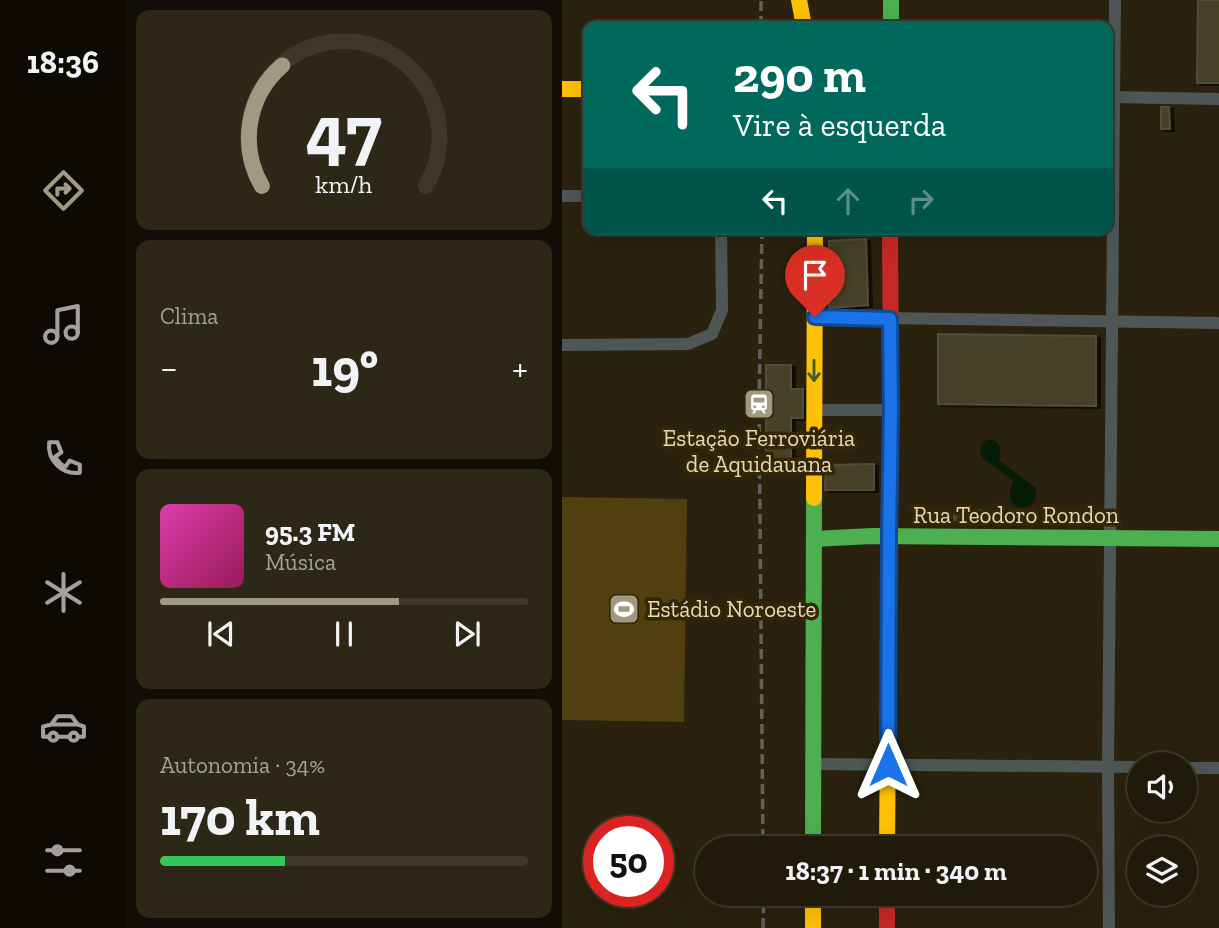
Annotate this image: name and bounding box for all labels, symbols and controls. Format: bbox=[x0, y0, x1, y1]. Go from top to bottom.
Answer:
text: 18:36 bbox=[27, 43, 99, 81]
text: 290 m bbox=[733, 46, 866, 105]
icon: left bbox=[618, 49, 709, 140]
text: 47 bbox=[306, 87, 382, 175]
text: Vire à esquerda bbox=[733, 106, 946, 144]
icon: directions bbox=[39, 166, 88, 215]
text: km/h bbox=[315, 169, 373, 199]
icon: left bbox=[756, 182, 794, 220]
icon: ahead bbox=[829, 182, 867, 220]
icon: right bbox=[902, 182, 940, 220]
pin bbox=[785, 245, 845, 317]
icon: arrive bbox=[796, 256, 834, 294]
icon: music bbox=[39, 300, 88, 349]
text: Clima bbox=[160, 302, 218, 330]
text: 19° bbox=[311, 337, 378, 399]
text: − bbox=[160, 345, 178, 391]
text: + bbox=[512, 345, 528, 391]
one-way arrow bbox=[807, 359, 821, 382]
station icon: Estação Ferroviária de Aquidauana bbox=[742, 387, 776, 421]
place label: Estação Ferroviária de Aquidauana bbox=[663, 424, 855, 478]
icon: phone bbox=[39, 434, 88, 483]
street label: Rua Teodoro Rondon bbox=[913, 501, 1119, 529]
text: 95.3 FM bbox=[265, 516, 355, 548]
text: Música bbox=[265, 548, 336, 576]
icon: climate bbox=[39, 568, 88, 617]
sports icon: Estádio Noroeste bbox=[607, 592, 641, 626]
place label: Estádio Noroeste bbox=[647, 595, 816, 623]
icon: previous bbox=[202, 615, 240, 653]
icon: pause bbox=[325, 615, 363, 653]
icon: next bbox=[448, 615, 486, 653]
icon: car bbox=[39, 702, 88, 751]
position arrow bbox=[851, 728, 925, 802]
text: Autonomia · 34% bbox=[160, 751, 325, 779]
map controls bbox=[1127, 752, 1197, 906]
button: sound bbox=[1127, 752, 1197, 822]
text: 170 km bbox=[160, 786, 320, 848]
speed limit sign: 50 bbox=[583, 816, 674, 907]
icon: filters bbox=[39, 836, 88, 885]
button: layers bbox=[1127, 836, 1197, 906]
text: 18:37 · 1 min · 340 m bbox=[785, 855, 1007, 887]

